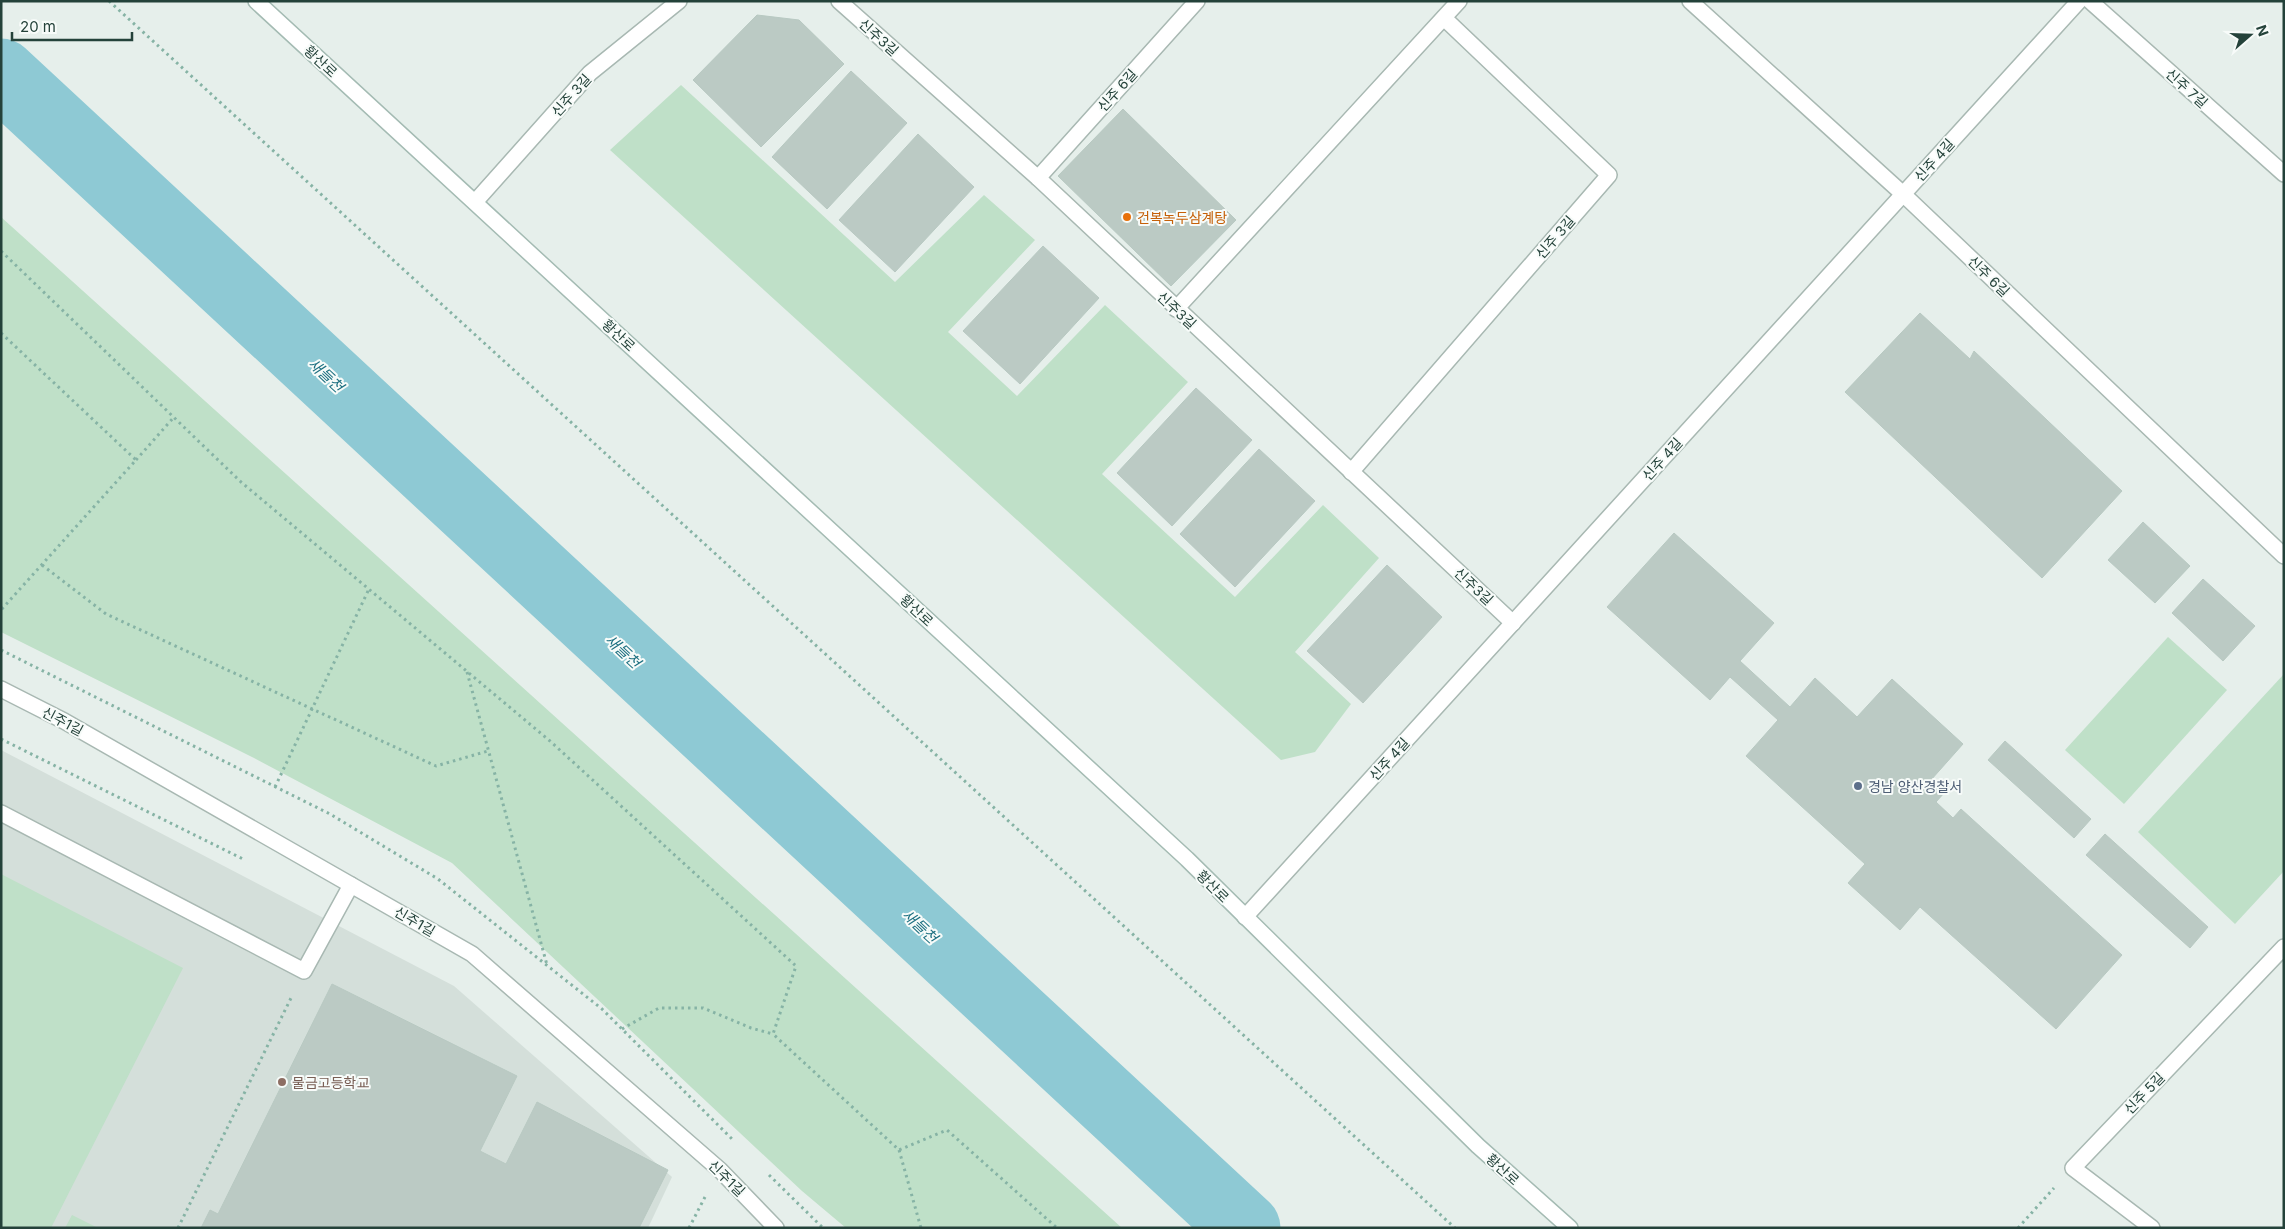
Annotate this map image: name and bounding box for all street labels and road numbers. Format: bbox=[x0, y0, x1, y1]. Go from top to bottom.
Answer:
street label: 신주3길 bbox=[856, 15, 902, 59]
street label: 황산로 bbox=[301, 42, 341, 80]
street label: 신주 6길 bbox=[1094, 65, 1140, 115]
street label: 신주 7길 bbox=[2163, 65, 2211, 111]
street label: 신주 3길 bbox=[548, 70, 594, 120]
street label: 신주 4길 bbox=[1910, 135, 1958, 185]
street label: 신주 3길 bbox=[1532, 212, 1578, 262]
street label: 신주 6길 bbox=[1965, 252, 2013, 300]
street label: 신주3길 bbox=[1154, 288, 1200, 332]
street label: 황산로 bbox=[599, 316, 639, 354]
street label: 신주 4길 bbox=[1638, 434, 1686, 484]
street label: 신주3길 bbox=[1451, 564, 1497, 608]
street label: 황산로 bbox=[897, 591, 937, 629]
street label: 신주1길 bbox=[39, 703, 87, 739]
street label: 신주 4길 bbox=[1365, 734, 1413, 784]
street label: 황산로 bbox=[1193, 866, 1233, 906]
street label: 신주1길 bbox=[392, 903, 438, 939]
street label: 신주 5길 bbox=[2120, 1069, 2168, 1117]
street label: 황산로 bbox=[1483, 1150, 1523, 1188]
street label: 신주1길 bbox=[705, 1156, 749, 1200]

